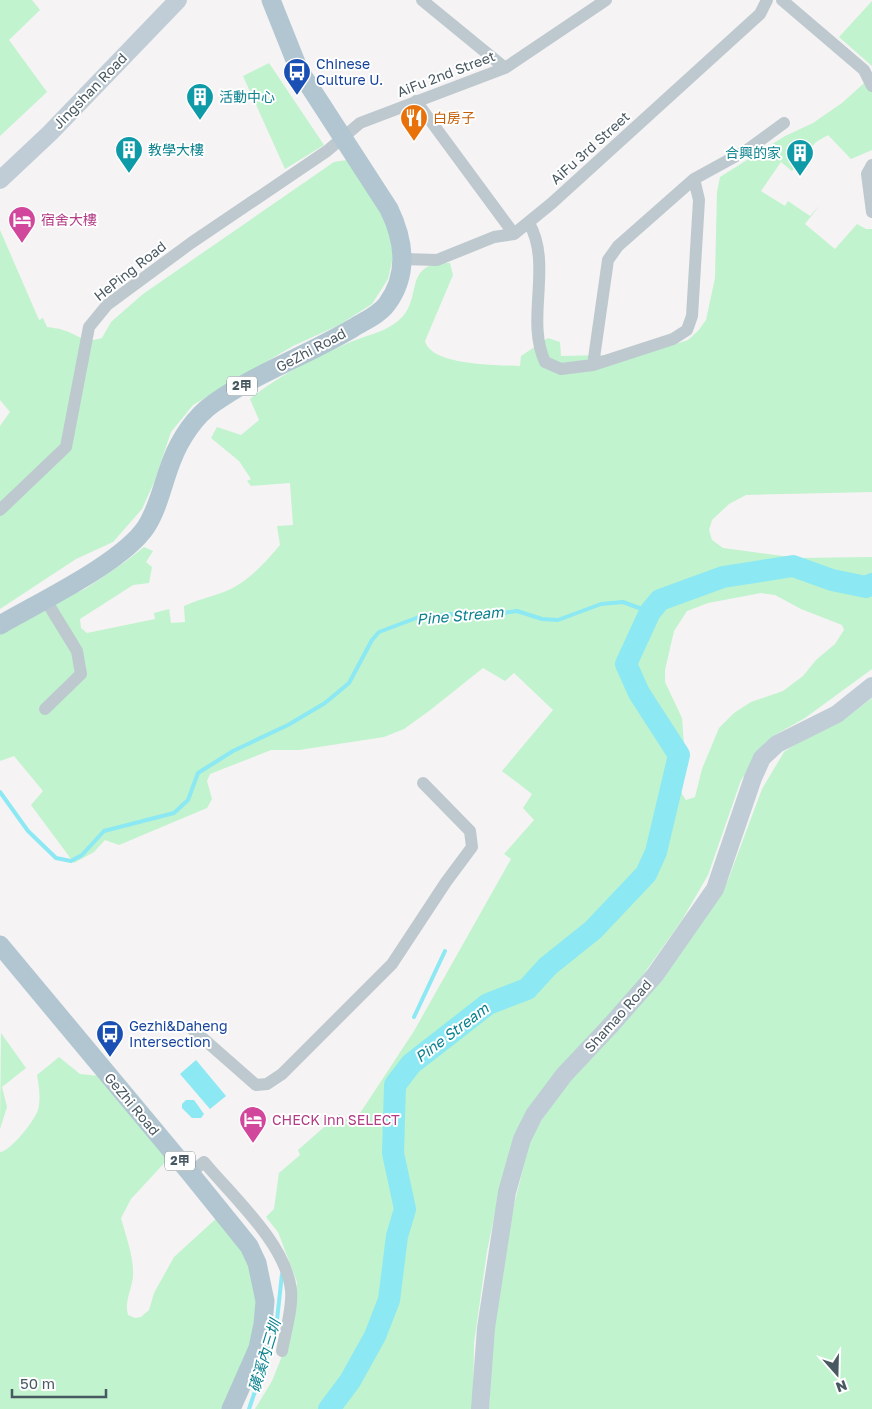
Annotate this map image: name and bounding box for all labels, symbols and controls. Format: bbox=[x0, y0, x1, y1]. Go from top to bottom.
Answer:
street label: AiFu 2nd Street bbox=[394, 47, 497, 100]
street label: Jingshan Road bbox=[49, 49, 130, 132]
place label: Chinese Culture U. bbox=[316, 55, 383, 88]
bus stop icon: Chinese Culture U. bbox=[282, 57, 312, 96]
building icon: 活動中心 bbox=[185, 82, 215, 121]
place label: 活動中心 bbox=[219, 88, 275, 105]
restaurant icon: 白房子 bbox=[399, 103, 429, 142]
street label: AiFu 3rd Street bbox=[547, 108, 633, 188]
place label: 白房子 bbox=[433, 109, 475, 126]
building icon: 教學大樓 bbox=[114, 135, 144, 174]
building icon: 合興的家 bbox=[785, 138, 815, 177]
place label: 教學大樓 bbox=[148, 141, 204, 158]
place label: 合興的家 bbox=[725, 144, 781, 161]
hotel icon: 宿舍大樓 bbox=[7, 205, 37, 244]
place label: 宿舍大樓 bbox=[41, 211, 97, 228]
street label: HePing Road bbox=[90, 237, 169, 304]
street label: GeZhi Road bbox=[273, 324, 349, 375]
road number: 2甲 bbox=[227, 376, 257, 396]
water label: Pine Stream bbox=[416, 602, 505, 628]
street label: Shamao Road bbox=[581, 976, 655, 1056]
water label: Pine Stream bbox=[411, 998, 492, 1066]
place label: Gezhi&Daheng Intersection bbox=[129, 1017, 228, 1050]
bus stop icon: Gezhi&Daheng Intersection bbox=[95, 1019, 125, 1058]
street label: GeZhi Road bbox=[101, 1069, 164, 1138]
hotel icon: CHECK inn SELECT bbox=[238, 1105, 268, 1144]
place label: CHECK inn SELECT bbox=[272, 1111, 400, 1128]
road number: 2甲 bbox=[165, 1152, 195, 1170]
water label: 磺溪內三圳 bbox=[244, 1315, 284, 1394]
north arrow bbox=[812, 1349, 862, 1399]
scale bar bbox=[12, 1366, 106, 1398]
text: 50 m bbox=[20, 1374, 55, 1392]
text: N bbox=[834, 1377, 850, 1396]

